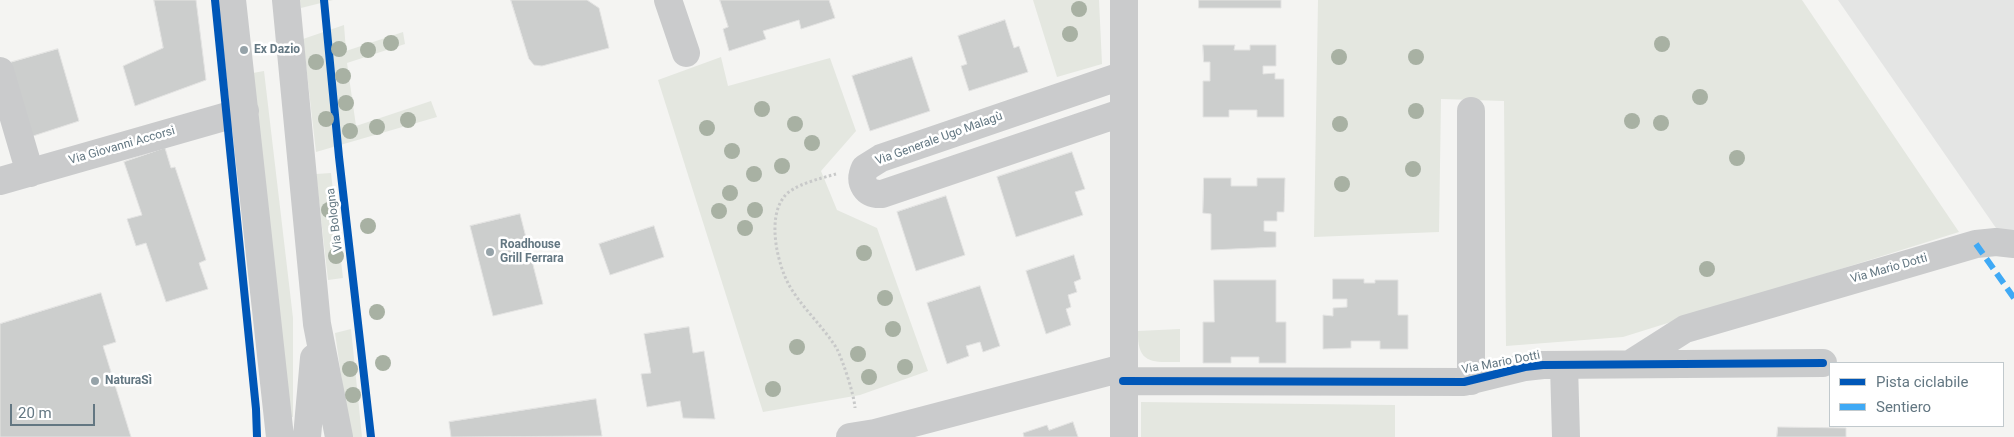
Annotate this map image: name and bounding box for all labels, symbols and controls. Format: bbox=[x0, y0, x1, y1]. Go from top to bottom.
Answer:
place label: Ex Dazio bbox=[254, 43, 300, 57]
marker: Ex Dazio bbox=[238, 44, 250, 56]
street label: Via Generale Ugo Malagù bbox=[873, 109, 1005, 169]
street label: Via Giovanni Accorsi bbox=[67, 124, 177, 168]
street label: Via Bologna bbox=[324, 187, 346, 253]
place label: Roadhouse Grill Ferrara bbox=[500, 238, 564, 266]
marker: Roadhouse Grill Ferrara bbox=[484, 246, 496, 258]
street label: Via Mario Dotti bbox=[1849, 251, 1929, 287]
street label: Via Mario Dotti bbox=[1461, 348, 1541, 378]
legend bbox=[1829, 362, 2004, 427]
text: Pista ciclabile bbox=[1876, 373, 1968, 391]
place label: NaturaSì bbox=[105, 374, 152, 388]
marker: NaturaSì bbox=[89, 375, 101, 387]
scale bar bbox=[12, 394, 98, 426]
text: Sentiero bbox=[1876, 398, 1931, 416]
text: 20 m bbox=[18, 404, 52, 422]

